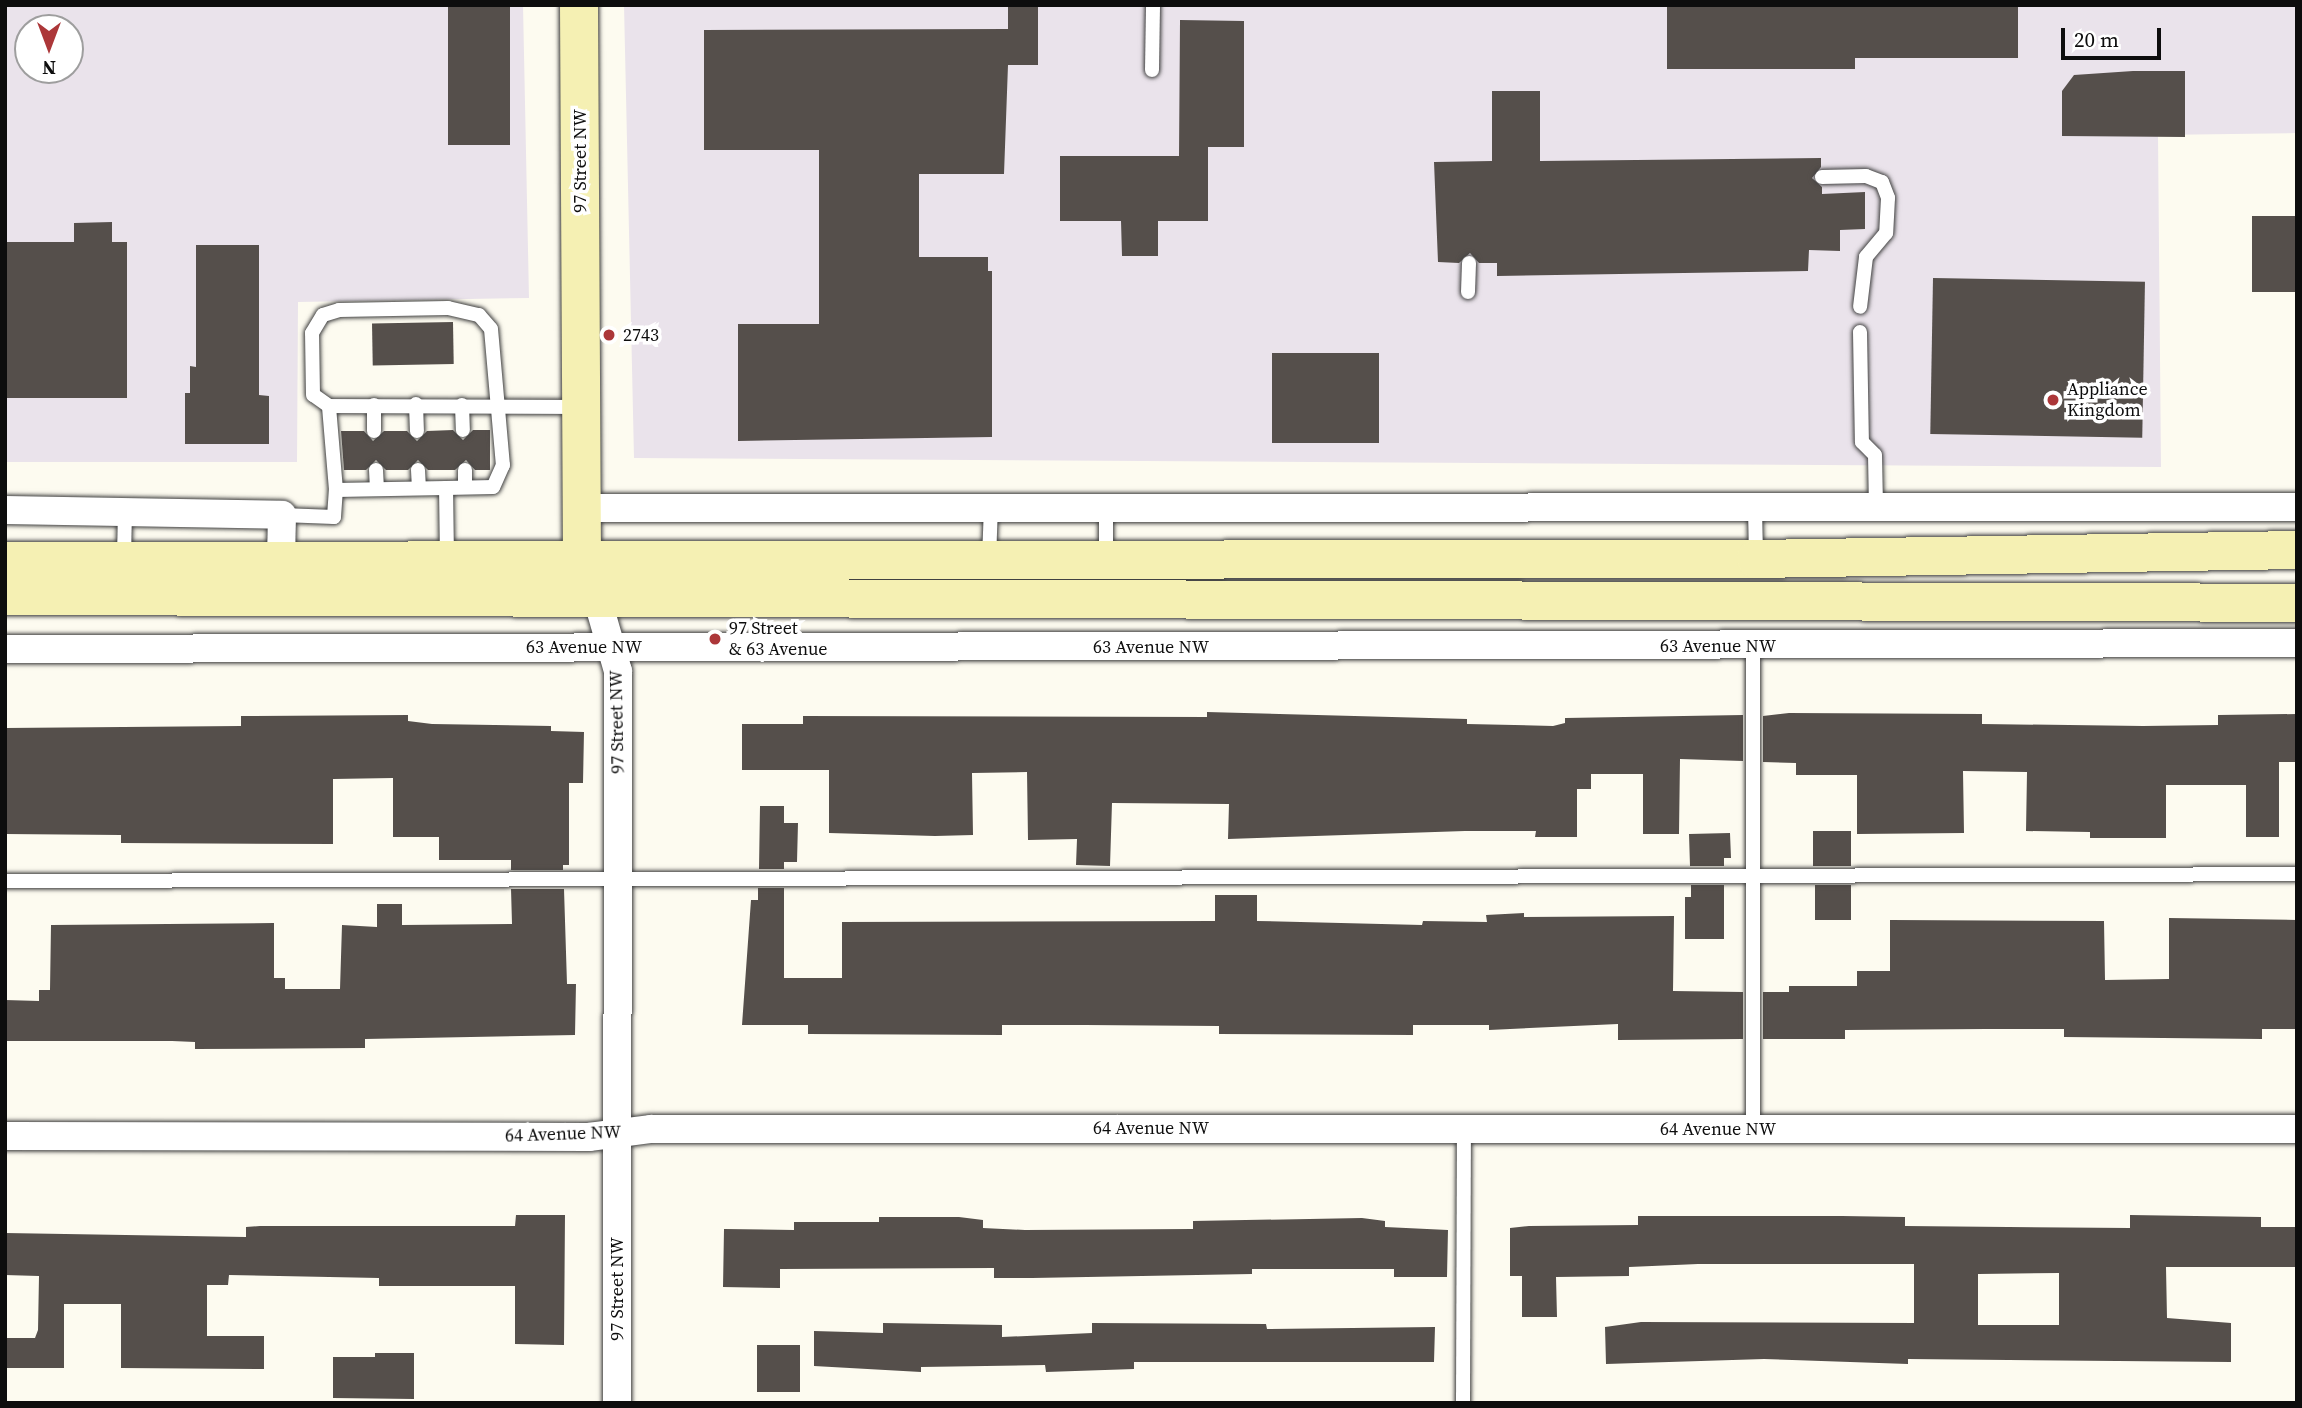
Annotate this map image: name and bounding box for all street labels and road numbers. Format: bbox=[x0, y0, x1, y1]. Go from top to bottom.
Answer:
street label: 97 Street NW bbox=[569, 109, 591, 213]
street label: 63 Avenue NW bbox=[1660, 635, 1776, 657]
street label: 63 Avenue NW bbox=[526, 636, 642, 658]
street label: 63 Avenue NW bbox=[1093, 636, 1209, 658]
street label: 97 Street NW bbox=[605, 670, 629, 774]
street label: 64 Avenue NW bbox=[1093, 1117, 1209, 1139]
street label: 64 Avenue NW bbox=[1660, 1118, 1776, 1140]
street label: 64 Avenue NW bbox=[505, 1121, 621, 1147]
street label: 97 Street NW bbox=[606, 1237, 628, 1341]

